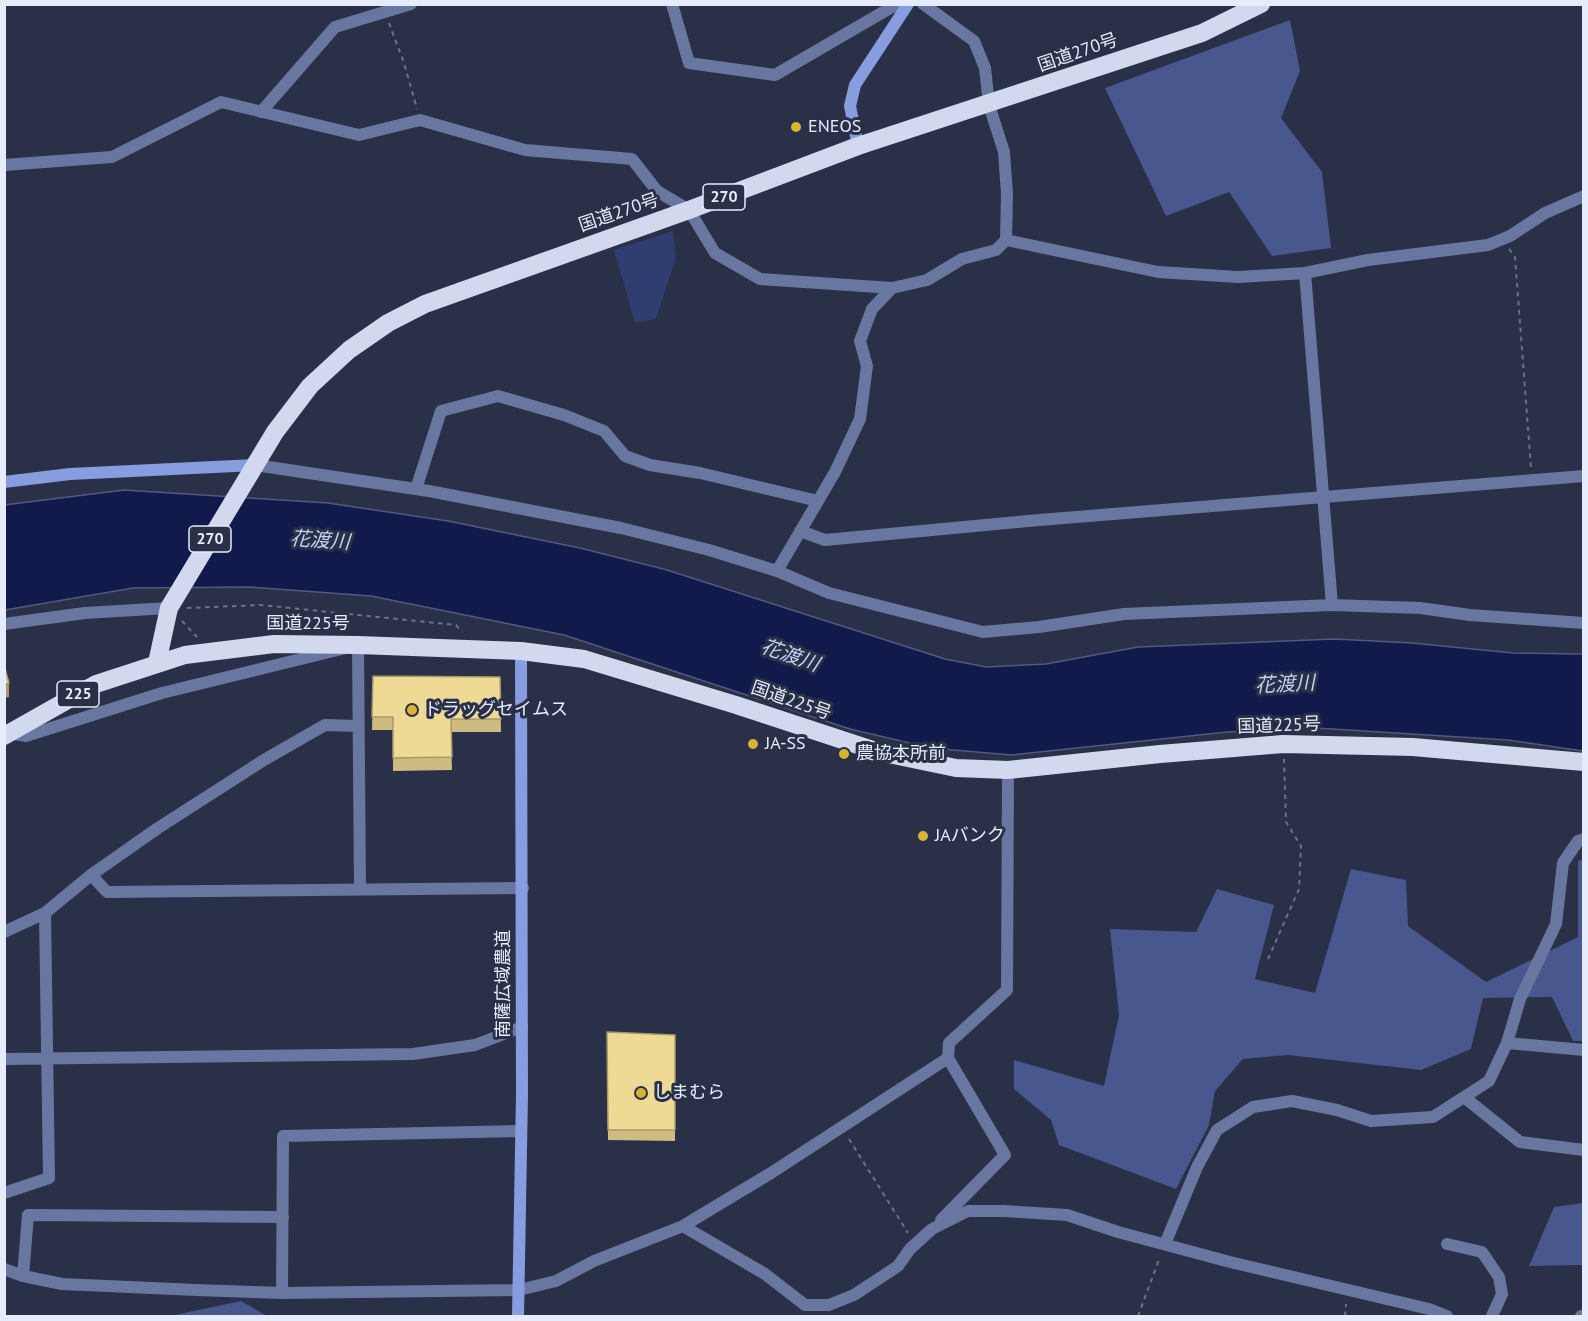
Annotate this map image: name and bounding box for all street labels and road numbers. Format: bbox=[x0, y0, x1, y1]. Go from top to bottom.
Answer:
street label: 国道270号 bbox=[1035, 29, 1121, 77]
road number: 270 bbox=[703, 184, 745, 210]
street label: 国道270号 bbox=[576, 189, 662, 237]
road number: 270 bbox=[189, 526, 231, 552]
street label: 国道225号 bbox=[266, 613, 350, 635]
street label: 国道225号 bbox=[748, 677, 834, 725]
road number: 225 bbox=[57, 681, 99, 707]
street label: 国道225号 bbox=[1237, 714, 1321, 738]
street label: 南薩広域農道 bbox=[493, 930, 515, 1038]

